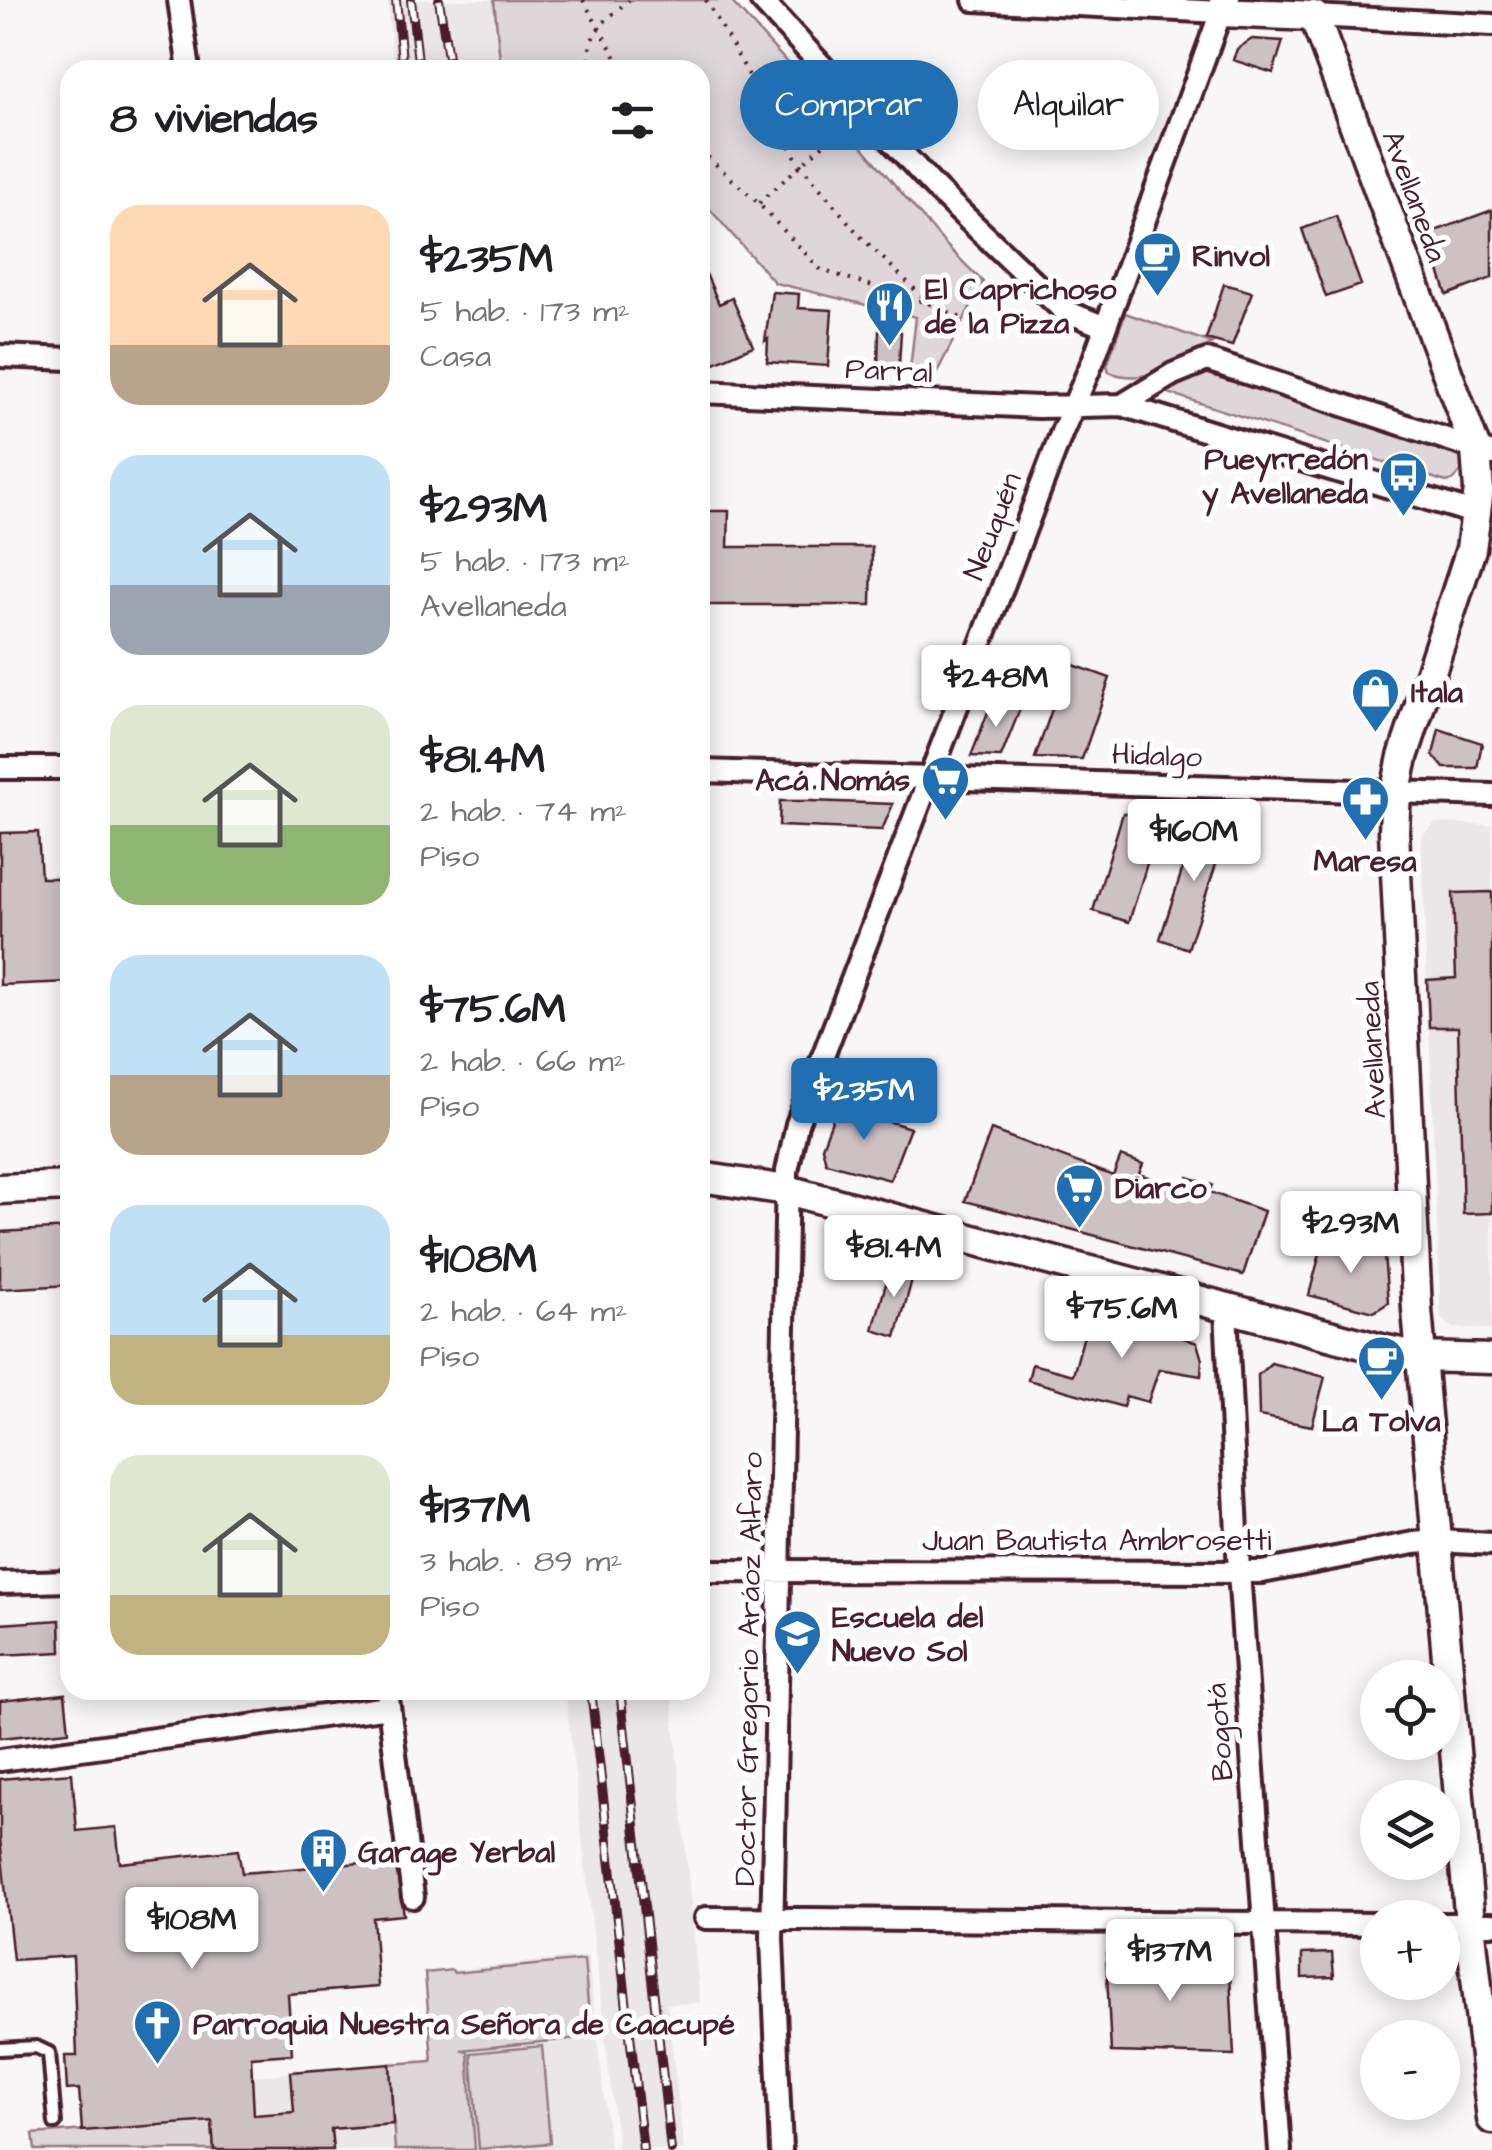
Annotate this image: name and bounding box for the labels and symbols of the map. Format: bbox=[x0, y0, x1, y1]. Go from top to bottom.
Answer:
street label: Avellaneda bbox=[1371, 125, 1457, 268]
cafe icon: Rinvol bbox=[1131, 230, 1183, 298]
place label: Rinvol bbox=[1192, 236, 1270, 278]
place label: El Caprichoso de la Pizza bbox=[924, 269, 1117, 345]
restaurant icon: El Caprichoso de la Pizza bbox=[864, 280, 916, 348]
street label: Parral bbox=[844, 348, 934, 394]
place label: Pueyrredón y Avellaneda bbox=[1202, 439, 1369, 517]
bus stop icon: Pueyrredón y Avellaneda bbox=[1377, 450, 1429, 518]
street label: Neuquén bbox=[953, 466, 1033, 586]
pin: $248M bbox=[926, 645, 1066, 730]
shop icon: Itala bbox=[1350, 666, 1402, 734]
place label: Itala bbox=[1411, 672, 1464, 714]
street label: Hidalgo bbox=[1111, 733, 1203, 780]
supermarket icon: Acá Nomás bbox=[919, 754, 971, 822]
place label: Acá Nomás bbox=[755, 760, 910, 802]
pharmacy icon: Maresa bbox=[1339, 774, 1391, 842]
pin: $160M bbox=[1124, 799, 1264, 884]
place label: Maresa bbox=[1313, 841, 1417, 883]
street label: Avellaneda bbox=[1348, 980, 1398, 1120]
pin: $235M bbox=[794, 1058, 934, 1143]
supermarket icon: Diarco bbox=[1054, 1162, 1106, 1230]
place label: Diarco bbox=[1115, 1168, 1207, 1210]
pin: $293M bbox=[1281, 1191, 1421, 1276]
pin: $81.4M bbox=[813, 1215, 975, 1300]
pin: $75.6M bbox=[1041, 1276, 1203, 1361]
cafe icon: La Tolva bbox=[1355, 1334, 1407, 1402]
place label: La Tolva bbox=[1321, 1401, 1441, 1443]
street label: Doctor Gregorio Aráoz Alfaro bbox=[724, 1452, 775, 1886]
street label: Juan Bautista Ambrosetti bbox=[922, 1520, 1272, 1562]
place label: Escuela del Nuevo Sol bbox=[832, 1597, 984, 1673]
school or university icon: Escuela del Nuevo Sol bbox=[771, 1608, 823, 1676]
street label: Bogotá bbox=[1196, 1682, 1245, 1782]
building icon: Garage Yerbal bbox=[297, 1826, 349, 1894]
place label: Garage Yerbal bbox=[358, 1832, 555, 1876]
pin: $108M bbox=[122, 1887, 262, 1972]
pin: $137M bbox=[1100, 1919, 1240, 2004]
church icon: Parroquia Nuestra Señora de Caacupé bbox=[132, 1998, 184, 2066]
place label: Parroquia Nuestra Señora de Caacupé bbox=[193, 2004, 735, 2047]

